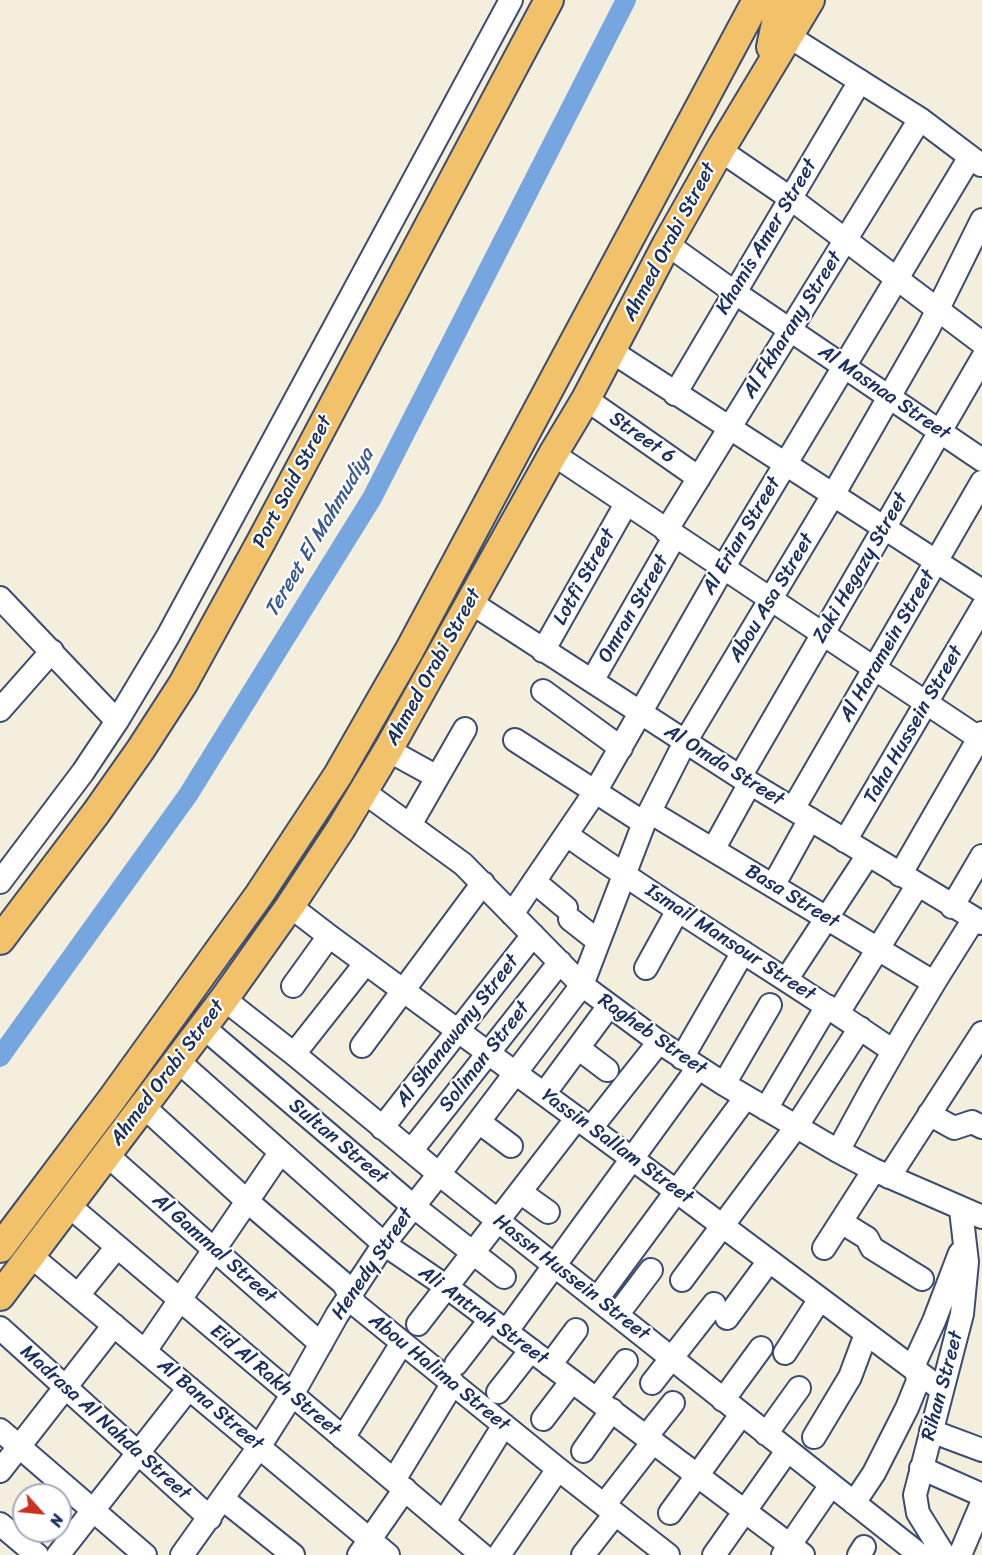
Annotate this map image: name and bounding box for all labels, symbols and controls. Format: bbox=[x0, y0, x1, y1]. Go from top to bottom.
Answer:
street label: Khamis Amer Street bbox=[711, 155, 823, 319]
street label: Ahmed Orabi Street bbox=[618, 159, 722, 325]
street label: Al Fkharany Street bbox=[738, 247, 848, 403]
street label: Al Masnaa Street bbox=[814, 340, 954, 446]
street label: Street 6 bbox=[605, 407, 679, 469]
street label: Port Said Street bbox=[248, 412, 338, 552]
water label: Tereet El Mahmudiya bbox=[260, 444, 380, 622]
street label: Al Erian Street bbox=[697, 473, 787, 599]
street label: Zaki Hegazy Street bbox=[808, 488, 914, 648]
street label: Lotfi Street bbox=[549, 525, 621, 629]
street label: Abou Asa Street bbox=[724, 529, 820, 667]
street label: Omran Street bbox=[593, 551, 675, 667]
street label: Al Haramein Street bbox=[835, 566, 941, 726]
street label: Ahmed Orabi Street bbox=[381, 584, 487, 750]
street label: Taha Hussein Street bbox=[859, 642, 969, 808]
street label: Al Omda Street bbox=[660, 720, 788, 812]
street label: Basa Street bbox=[741, 860, 843, 934]
street label: Ismail Mansour Street bbox=[641, 879, 819, 1007]
street label: Al Shanawany Street bbox=[391, 950, 525, 1112]
street label: Ragheb Street bbox=[593, 989, 711, 1081]
street label: Ahmed Orabi Street bbox=[106, 996, 230, 1150]
street label: Soliman Street bbox=[434, 997, 536, 1117]
street label: Yassin Sallam Street bbox=[536, 1084, 698, 1210]
street label: Sultan Street bbox=[284, 1094, 392, 1190]
street label: Al Gammal Street bbox=[147, 1189, 281, 1309]
street label: Henedy Street bbox=[327, 1204, 419, 1324]
street label: Hassn Hussein Street bbox=[488, 1209, 654, 1347]
street label: Ali Antrah Street bbox=[414, 1261, 552, 1371]
street label: Abou Halima Street bbox=[364, 1309, 514, 1437]
street label: Eid Al Rakh Street bbox=[205, 1319, 345, 1443]
street label: Rihan Street bbox=[917, 1329, 969, 1443]
street label: Madrasa Al Nahda Street bbox=[15, 1340, 195, 1506]
street label: Al Bana Street bbox=[152, 1354, 268, 1456]
north arrow bbox=[12, 1483, 72, 1543]
text: N bbox=[41, 1509, 72, 1532]

